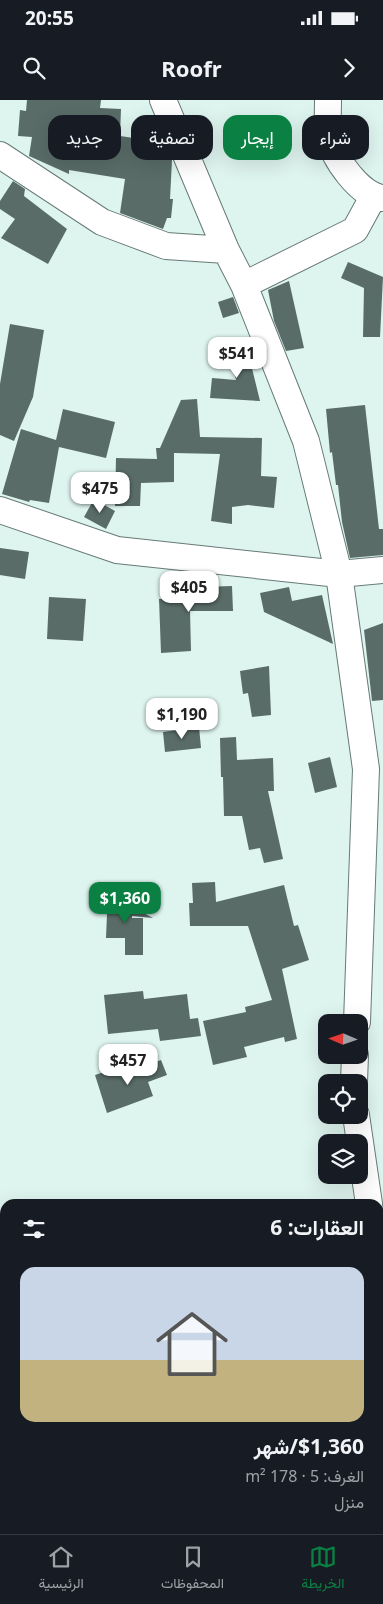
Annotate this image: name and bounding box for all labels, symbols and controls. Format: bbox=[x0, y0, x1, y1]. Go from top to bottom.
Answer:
text: 20:55 bbox=[25, 5, 74, 31]
text: Roofr bbox=[161, 53, 222, 83]
icon: search bbox=[20, 54, 48, 82]
icon: forward bbox=[335, 54, 363, 82]
chip: جديد bbox=[48, 115, 121, 160]
chip: تصفية bbox=[131, 115, 213, 160]
chip: إيجار bbox=[223, 115, 292, 160]
chip: شراء bbox=[302, 115, 369, 160]
pin: $541 bbox=[207, 336, 267, 379]
text: $541 bbox=[219, 342, 255, 364]
pin: $475 bbox=[70, 472, 130, 514]
text: $475 bbox=[82, 477, 118, 499]
pin: $405 bbox=[159, 570, 219, 613]
text: $405 bbox=[171, 576, 207, 598]
pin: $1,190 bbox=[141, 698, 223, 740]
text: $1,190 bbox=[157, 703, 207, 725]
pin: $1,360 bbox=[84, 882, 166, 924]
text: $1,360 bbox=[100, 887, 150, 909]
north arrow bbox=[318, 1014, 368, 1064]
map controls bbox=[318, 1014, 368, 1184]
pin: $457 bbox=[98, 1044, 158, 1086]
text: $457 bbox=[110, 1049, 146, 1071]
button: locate bbox=[318, 1074, 368, 1124]
button: layers bbox=[318, 1134, 368, 1184]
text: العقارات: 6 bbox=[270, 1213, 364, 1241]
icon: filters bbox=[20, 1215, 48, 1243]
icon: home bbox=[147, 1299, 237, 1389]
text: $1,360/شهر bbox=[254, 1432, 364, 1460]
text: الغرف: 5 · 178 m² bbox=[245, 1465, 364, 1487]
text: منزل bbox=[334, 1491, 364, 1513]
tab: الرئيسية bbox=[39, 1543, 84, 1596]
tab: المحفوظات bbox=[161, 1543, 224, 1596]
tab: الخريطة bbox=[301, 1543, 344, 1596]

